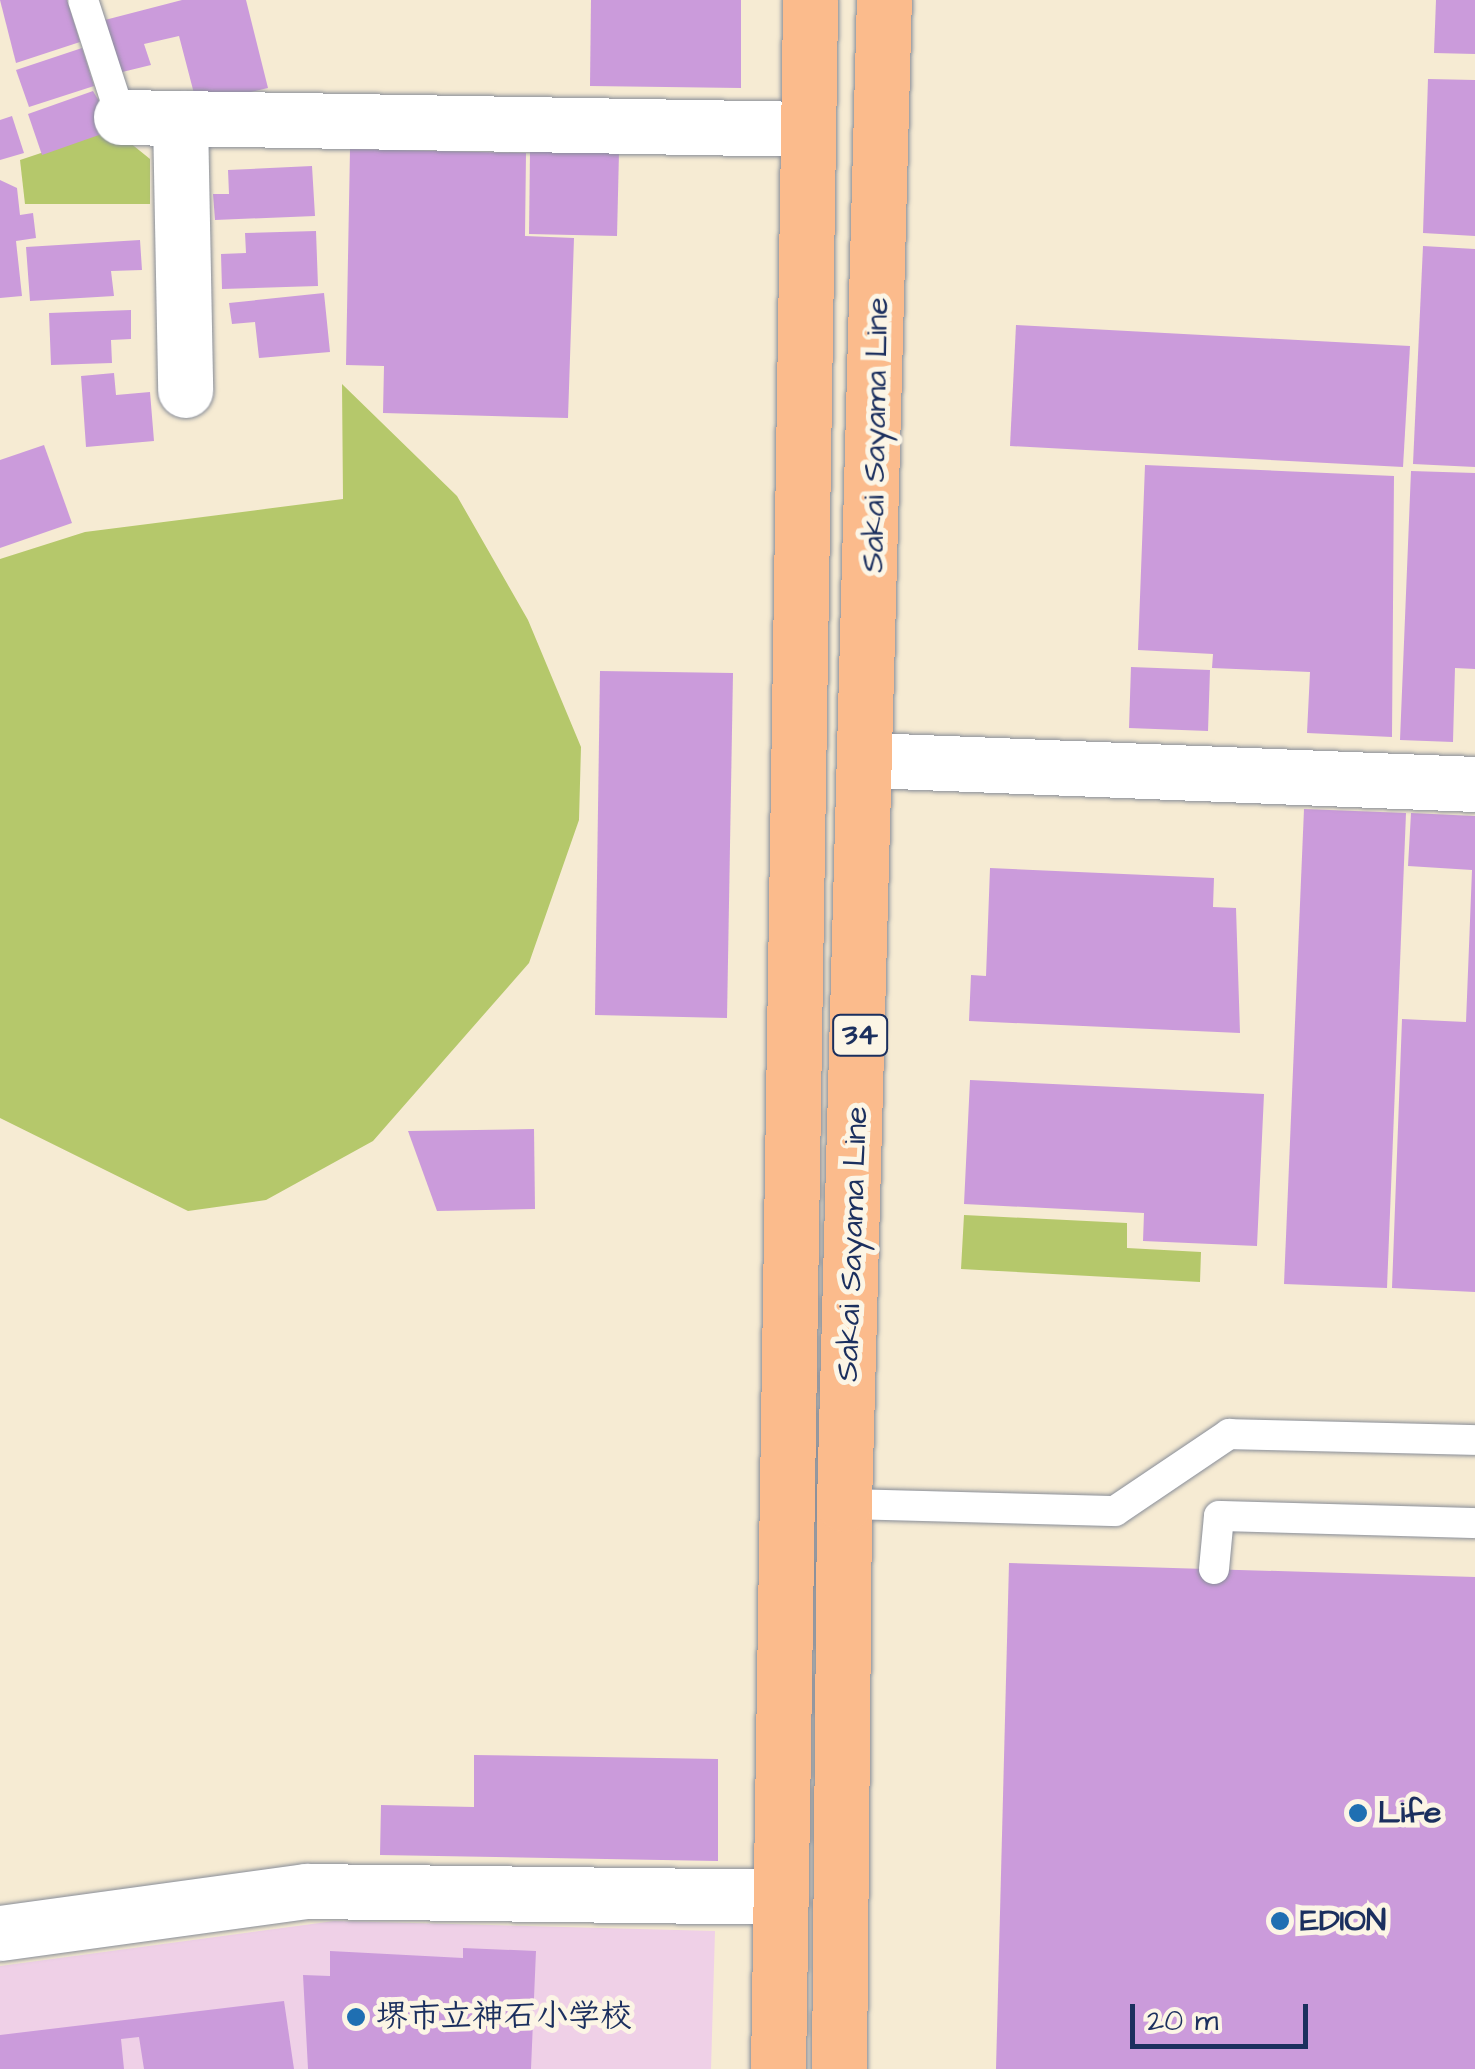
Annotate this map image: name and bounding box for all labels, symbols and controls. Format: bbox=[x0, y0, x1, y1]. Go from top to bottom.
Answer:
street label: Sakai Sayama Line bbox=[854, 297, 898, 573]
road number: 34 bbox=[830, 1010, 890, 1060]
street label: Sakai Sayama Line bbox=[829, 1106, 877, 1382]
place label: Life bbox=[1378, 1794, 1441, 1832]
marker: Life bbox=[1347, 1802, 1369, 1824]
place label: EDION bbox=[1300, 1902, 1386, 1940]
marker: EDION bbox=[1269, 1910, 1291, 1932]
scale bar bbox=[1135, 1984, 1312, 2046]
place label: 堺市立神石小学校 bbox=[376, 1998, 632, 2036]
text: 20 m bbox=[1147, 2000, 1218, 2042]
marker: 堺市立神石小学校 bbox=[345, 2006, 367, 2028]

